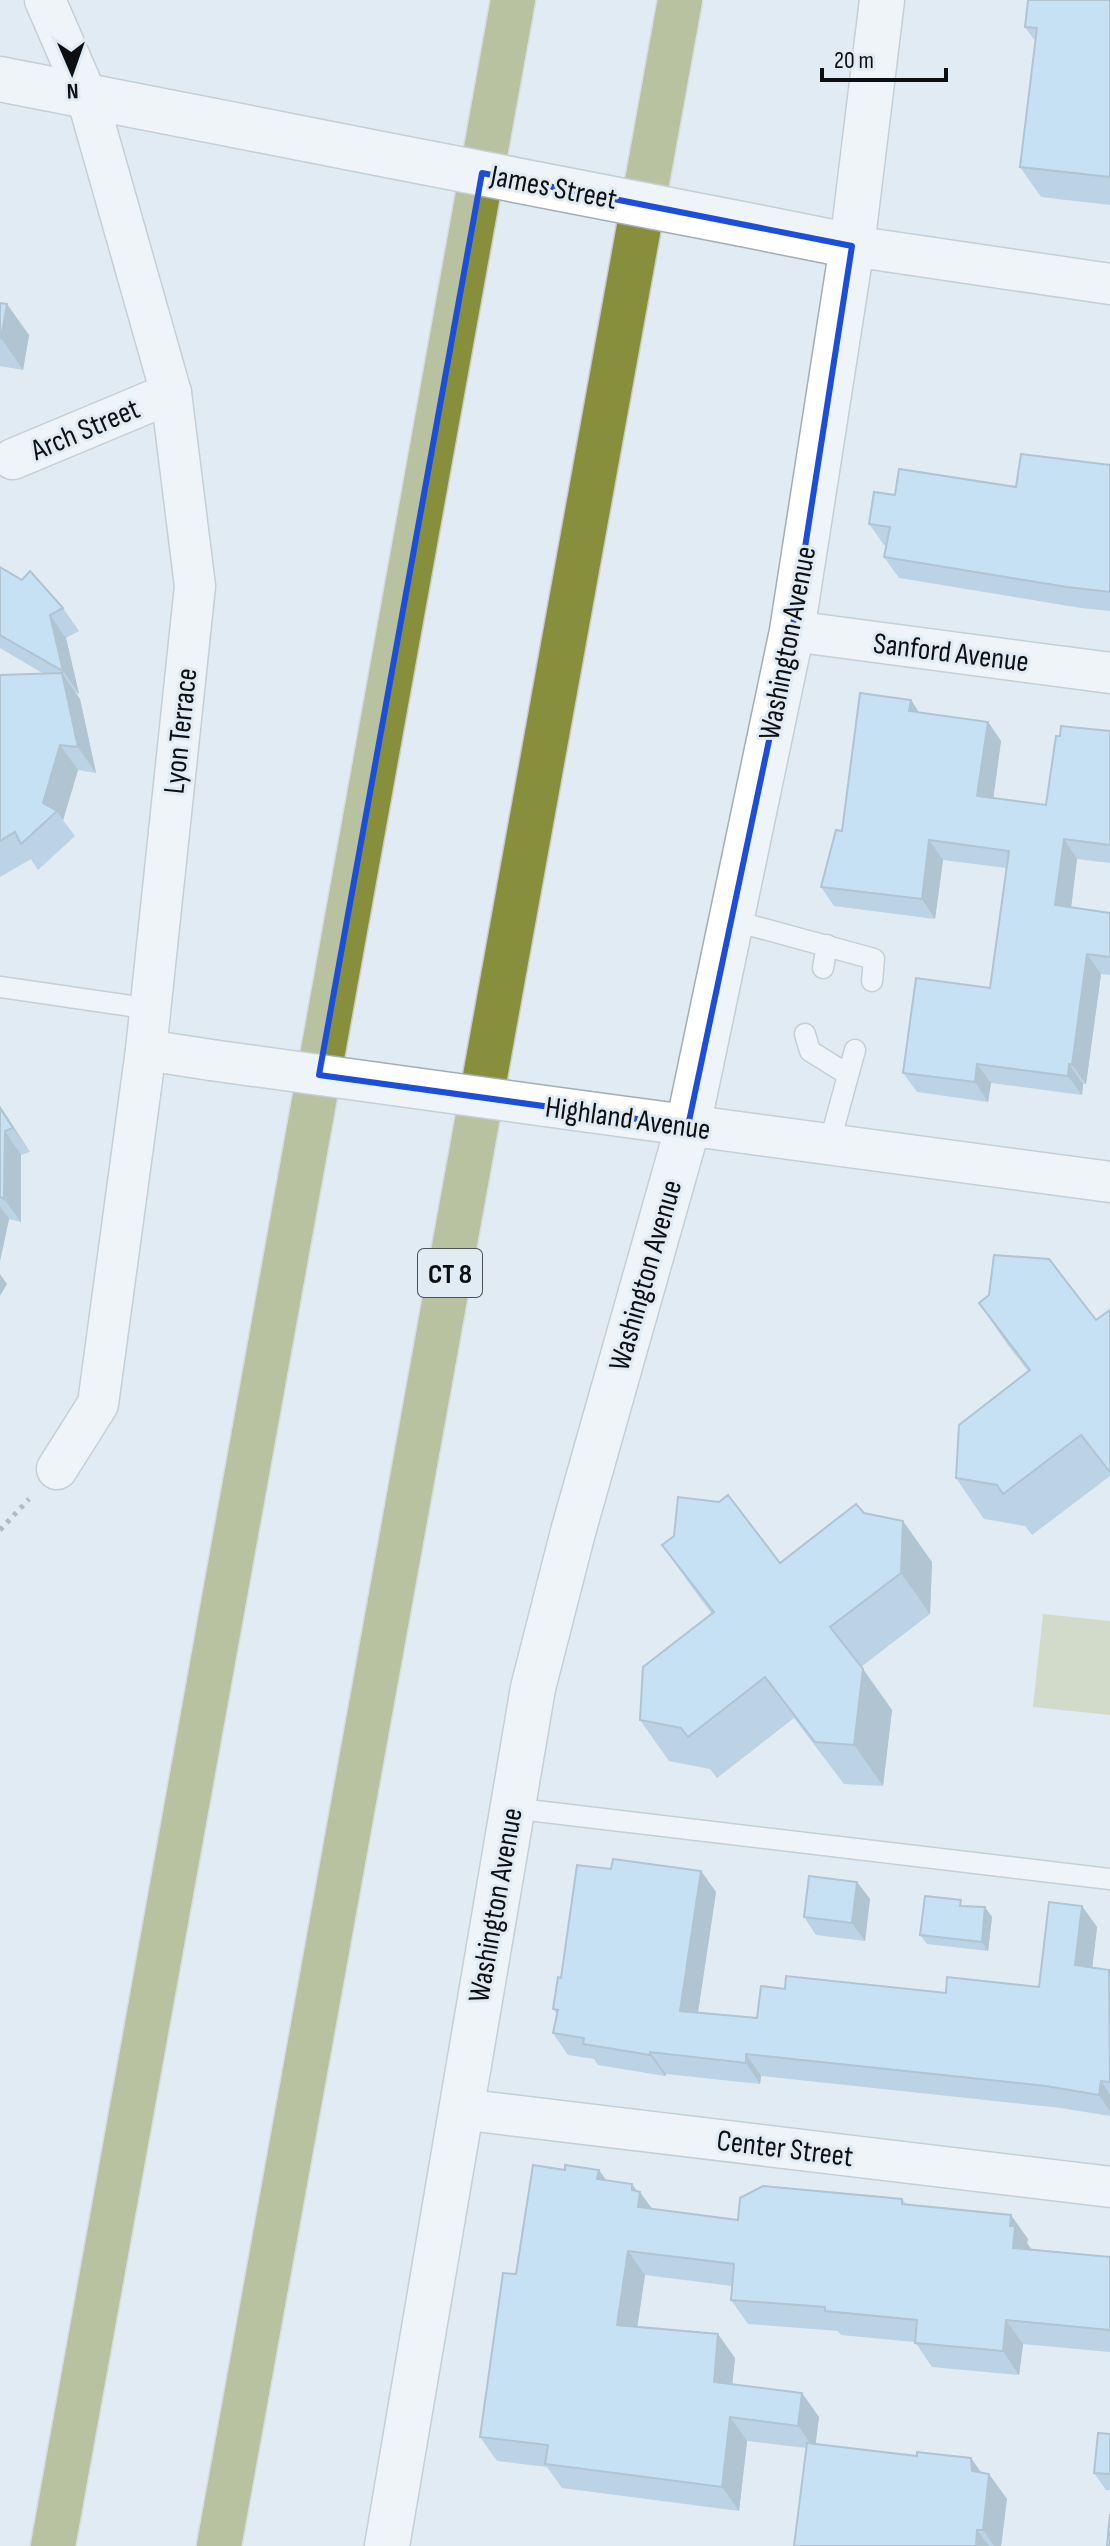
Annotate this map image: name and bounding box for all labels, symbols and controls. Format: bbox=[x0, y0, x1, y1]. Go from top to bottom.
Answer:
north arrow bbox=[32, 32, 112, 112]
scale bar bbox=[822, 32, 946, 82]
text: 20 m bbox=[834, 46, 874, 75]
text: N bbox=[66, 77, 79, 104]
street label: James Street bbox=[487, 158, 620, 218]
street label: Arch Street bbox=[25, 391, 145, 469]
street label: Washington Avenue bbox=[752, 543, 824, 743]
street label: Sanford Avenue bbox=[871, 626, 1031, 680]
street label: Lyon Terrace bbox=[156, 666, 205, 796]
street label: Highland Avenue bbox=[543, 1090, 713, 1148]
street label: Washington Avenue bbox=[602, 1176, 690, 1375]
road number: CT 8 bbox=[418, 1249, 482, 1297]
street label: Washington Avenue bbox=[461, 1805, 531, 2005]
street label: Center Street bbox=[715, 2123, 855, 2175]

